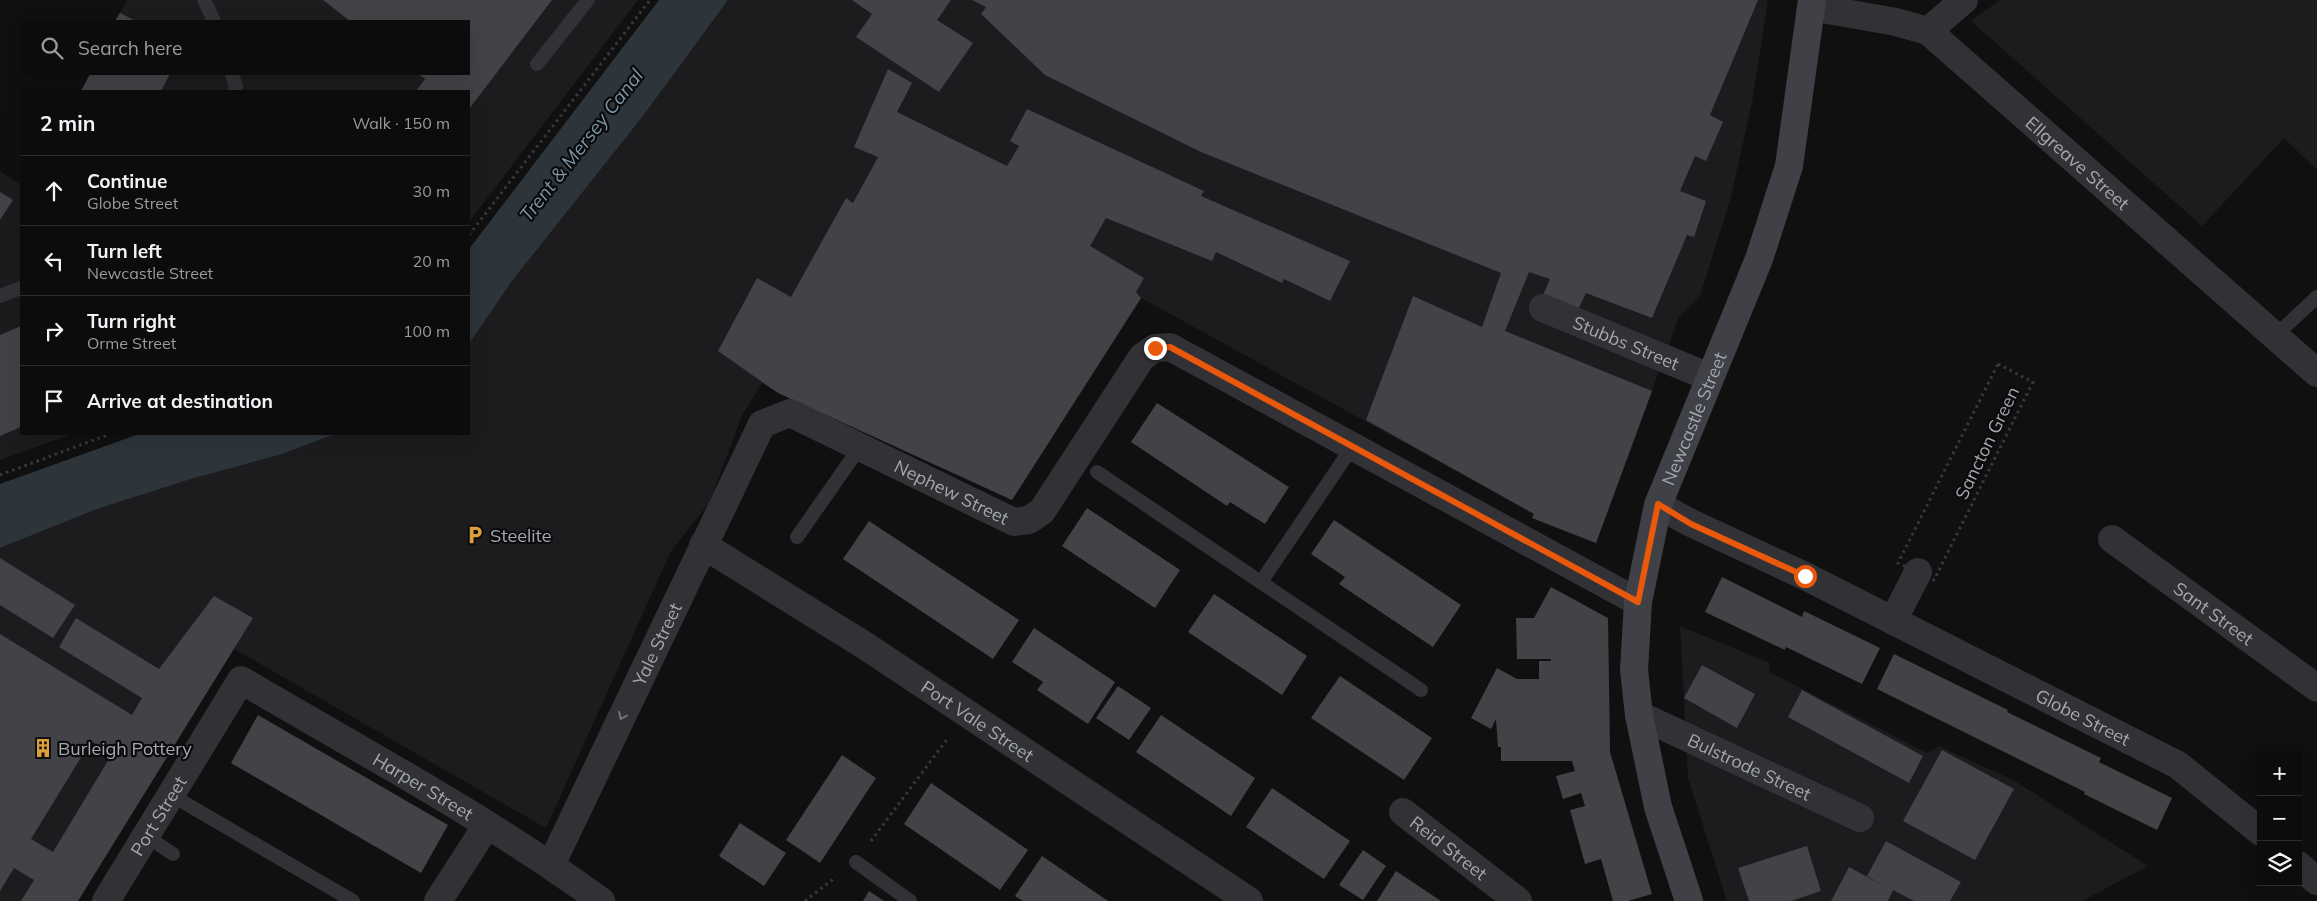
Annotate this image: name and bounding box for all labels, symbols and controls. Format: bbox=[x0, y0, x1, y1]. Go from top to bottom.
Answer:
search box bbox=[20, 20, 470, 75]
icon: search bbox=[38, 34, 66, 62]
text: Search here bbox=[78, 36, 182, 60]
water label: Trent & Mersey Canal bbox=[514, 64, 648, 226]
text: 2 min bbox=[40, 110, 95, 136]
street label: Ellgreave Street bbox=[2021, 111, 2134, 214]
text: Walk · 150 m bbox=[352, 113, 450, 133]
text: Continue bbox=[87, 169, 167, 193]
icon: ahead bbox=[40, 177, 68, 205]
text: 30 m bbox=[413, 181, 450, 201]
text: Globe Street bbox=[87, 193, 178, 213]
text: Turn left bbox=[87, 239, 162, 263]
icon: left bbox=[40, 247, 68, 275]
text: 20 m bbox=[413, 251, 450, 271]
text: Newcastle Street bbox=[87, 263, 213, 283]
text: Turn right bbox=[87, 309, 176, 333]
street label: Stubbs Street bbox=[1570, 310, 1683, 375]
icon: right bbox=[40, 317, 68, 345]
text: 100 m bbox=[403, 321, 450, 341]
text: Orme Street bbox=[87, 333, 176, 353]
route end bbox=[1144, 337, 1167, 360]
street label: Newcastle Street bbox=[1656, 348, 1731, 488]
street label: Sancton Green bbox=[1950, 383, 2024, 503]
icon: arrive bbox=[40, 387, 68, 415]
text: Arrive at destination bbox=[87, 389, 273, 413]
street label: Nephew Street bbox=[891, 454, 1013, 529]
parking icon: Steelite bbox=[464, 524, 486, 546]
place label: Steelite bbox=[490, 524, 552, 547]
route start bbox=[1794, 565, 1817, 588]
street label: Sant Street bbox=[2169, 576, 2258, 650]
street label: Yale Street bbox=[627, 599, 686, 690]
street label: Port Vale Street bbox=[917, 675, 1038, 766]
street label: Globe Street bbox=[2032, 683, 2134, 750]
one-way arrow bbox=[618, 710, 628, 719]
street label: Bulstrode Street bbox=[1684, 728, 1815, 805]
building icon: Burleigh Pottery bbox=[32, 737, 54, 759]
place label: Burleigh Pottery bbox=[58, 737, 192, 760]
street label: Harper Street bbox=[369, 747, 478, 825]
map controls bbox=[2257, 751, 2302, 886]
button: + bbox=[2257, 751, 2302, 796]
street label: Port Street bbox=[125, 771, 191, 860]
button: − bbox=[2257, 796, 2302, 841]
street label: Reid Street bbox=[1406, 810, 1492, 885]
button: layers bbox=[2257, 841, 2302, 886]

